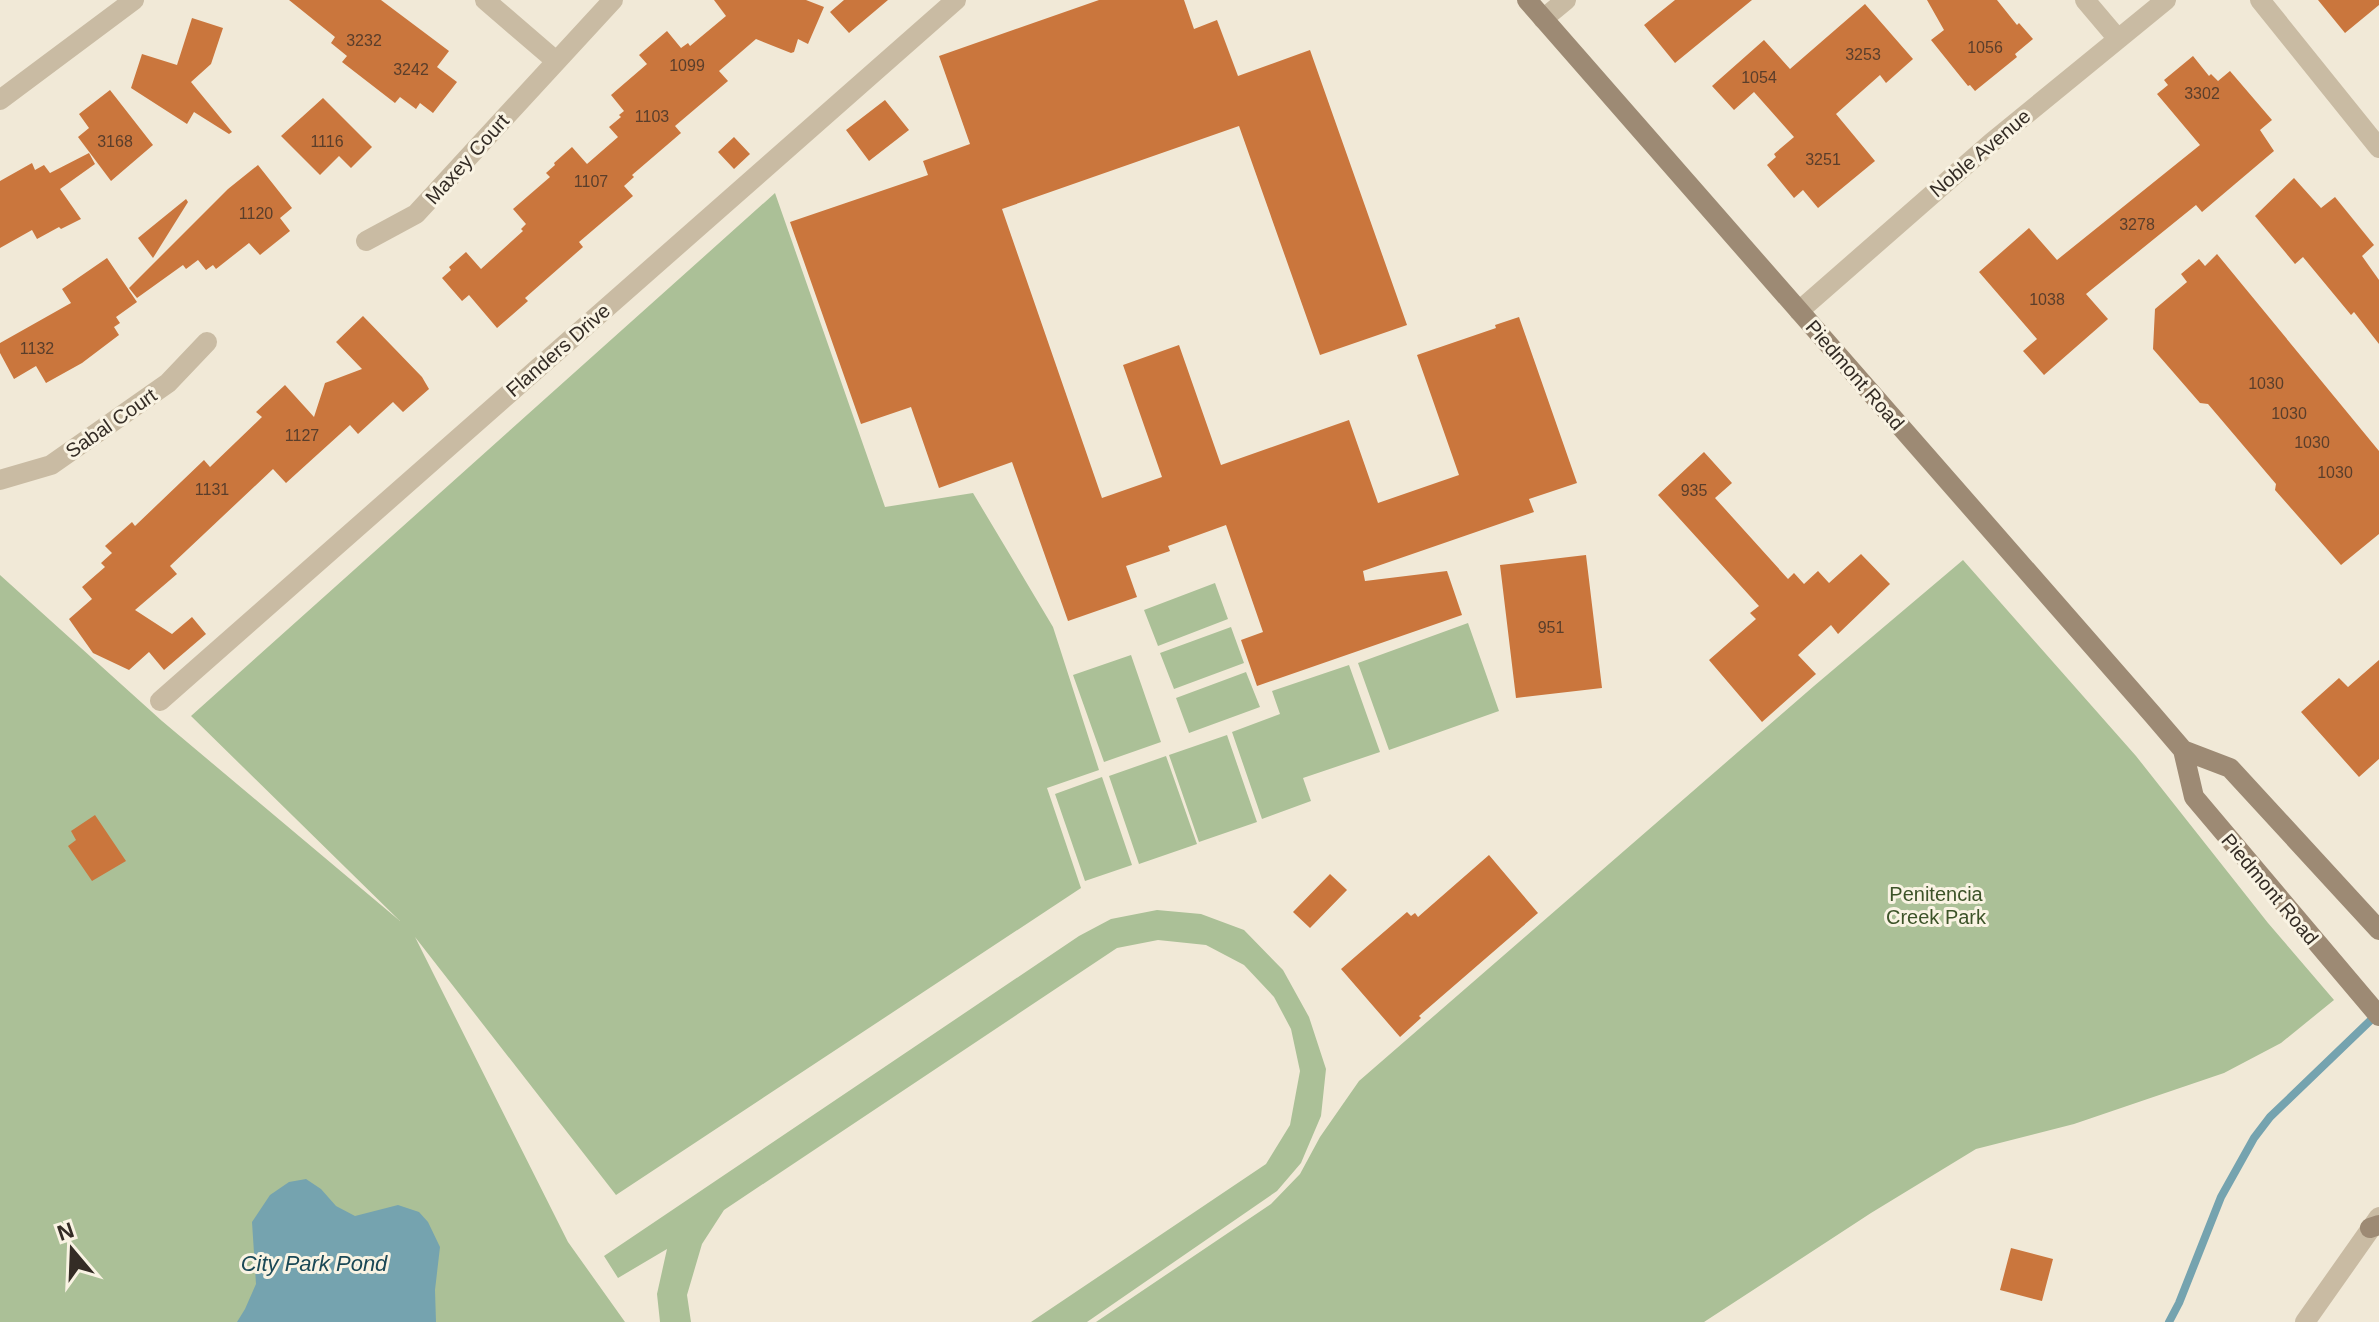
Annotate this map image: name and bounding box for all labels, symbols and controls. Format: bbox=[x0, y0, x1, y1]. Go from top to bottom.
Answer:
house number: 3232 bbox=[346, 32, 382, 49]
house number: 1056 bbox=[1967, 39, 2003, 56]
house number: 3253 bbox=[1845, 46, 1881, 63]
house number: 1099 bbox=[669, 57, 705, 74]
house number: 3242 bbox=[393, 61, 429, 78]
house number: 1054 bbox=[1741, 69, 1777, 86]
house number: 3302 bbox=[2184, 85, 2220, 102]
street label: Noble Avenue bbox=[1925, 105, 2035, 201]
house number: 1103 bbox=[635, 108, 669, 125]
street label: Maxey Court bbox=[421, 109, 513, 208]
house number: 3168 bbox=[97, 133, 133, 150]
house number: 1116 bbox=[310, 133, 344, 150]
house number: 3251 bbox=[1805, 151, 1841, 168]
house number: 1107 bbox=[574, 173, 608, 190]
house number: 1120 bbox=[239, 205, 273, 222]
house number: 3278 bbox=[2119, 216, 2155, 233]
house number: 1038 bbox=[2029, 291, 2065, 308]
street label: Flanders Drive bbox=[502, 299, 614, 401]
street label: Piedmont Road bbox=[1801, 316, 1909, 434]
house number: 1132 bbox=[20, 340, 54, 357]
house number: 1030 bbox=[2248, 375, 2284, 392]
street label: Sabal Court bbox=[61, 383, 161, 462]
house number: 1030 bbox=[2271, 405, 2307, 422]
house number: 1127 bbox=[285, 427, 319, 444]
house number: 1030 bbox=[2294, 434, 2330, 451]
house number: 1030 bbox=[2317, 464, 2353, 481]
house number: 1131 bbox=[195, 481, 229, 498]
house number: 935 bbox=[1681, 482, 1707, 499]
house number: 951 bbox=[1538, 619, 1564, 636]
street label: Piedmont Road bbox=[2217, 829, 2323, 949]
park label: Penitencia Creek Park bbox=[1886, 883, 1987, 928]
north arrow bbox=[32, 1210, 112, 1290]
text: N bbox=[54, 1217, 77, 1246]
water label: City Park Pond bbox=[241, 1251, 388, 1276]

